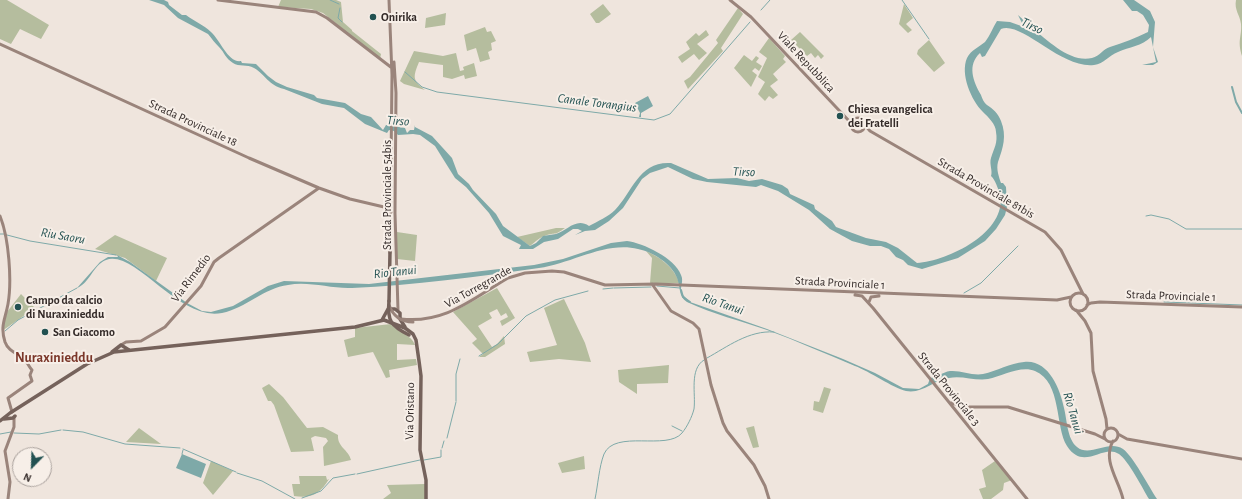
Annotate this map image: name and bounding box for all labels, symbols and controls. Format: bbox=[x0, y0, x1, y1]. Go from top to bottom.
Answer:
place label: Onirika bbox=[381, 10, 417, 24]
marker: Onirika bbox=[368, 12, 378, 22]
water label: Tirso bbox=[1018, 14, 1046, 38]
street label: Viale Repubblica bbox=[774, 29, 838, 95]
water label: Canale Torangius bbox=[557, 90, 637, 116]
street label: Strada Provinciale 18 bbox=[147, 96, 239, 150]
place label: Chiesa evangelica dei Fratelli bbox=[848, 102, 933, 130]
marker: Chiesa evangelica dei Fratelli bbox=[835, 111, 845, 121]
water label: Tirso bbox=[386, 112, 410, 130]
street label: Strada Provinciale 54bis bbox=[380, 140, 394, 250]
street label: Strada Provinciale 81bis bbox=[935, 154, 1037, 222]
water label: Tirso bbox=[732, 164, 756, 180]
water label: Riu Saoru bbox=[40, 224, 86, 248]
street label: Via Rimedio bbox=[168, 251, 214, 305]
water label: Rio Tanui bbox=[373, 262, 417, 282]
street label: Via Torregrande bbox=[442, 263, 514, 311]
street label: Strada Provinciale 1 bbox=[795, 273, 885, 293]
street label: Strada Provinciale 1 bbox=[1126, 287, 1216, 305]
water label: Rio Tanui bbox=[700, 290, 746, 318]
place label: Campo da calcio di Nuraxinieddu bbox=[26, 293, 104, 321]
marker: Campo da calcio di Nuraxinieddu bbox=[13, 302, 23, 312]
place label: San Giacomo bbox=[53, 325, 115, 339]
marker: San Giacomo bbox=[40, 327, 50, 337]
street label: Strada Provinciale 3 bbox=[915, 349, 983, 429]
district label: Nuraxinieddu bbox=[15, 350, 93, 366]
street label: Via Oristano bbox=[402, 382, 418, 440]
water label: Rio Tanui bbox=[1060, 390, 1086, 436]
north arrow bbox=[12, 447, 52, 487]
text: N bbox=[22, 471, 33, 484]

